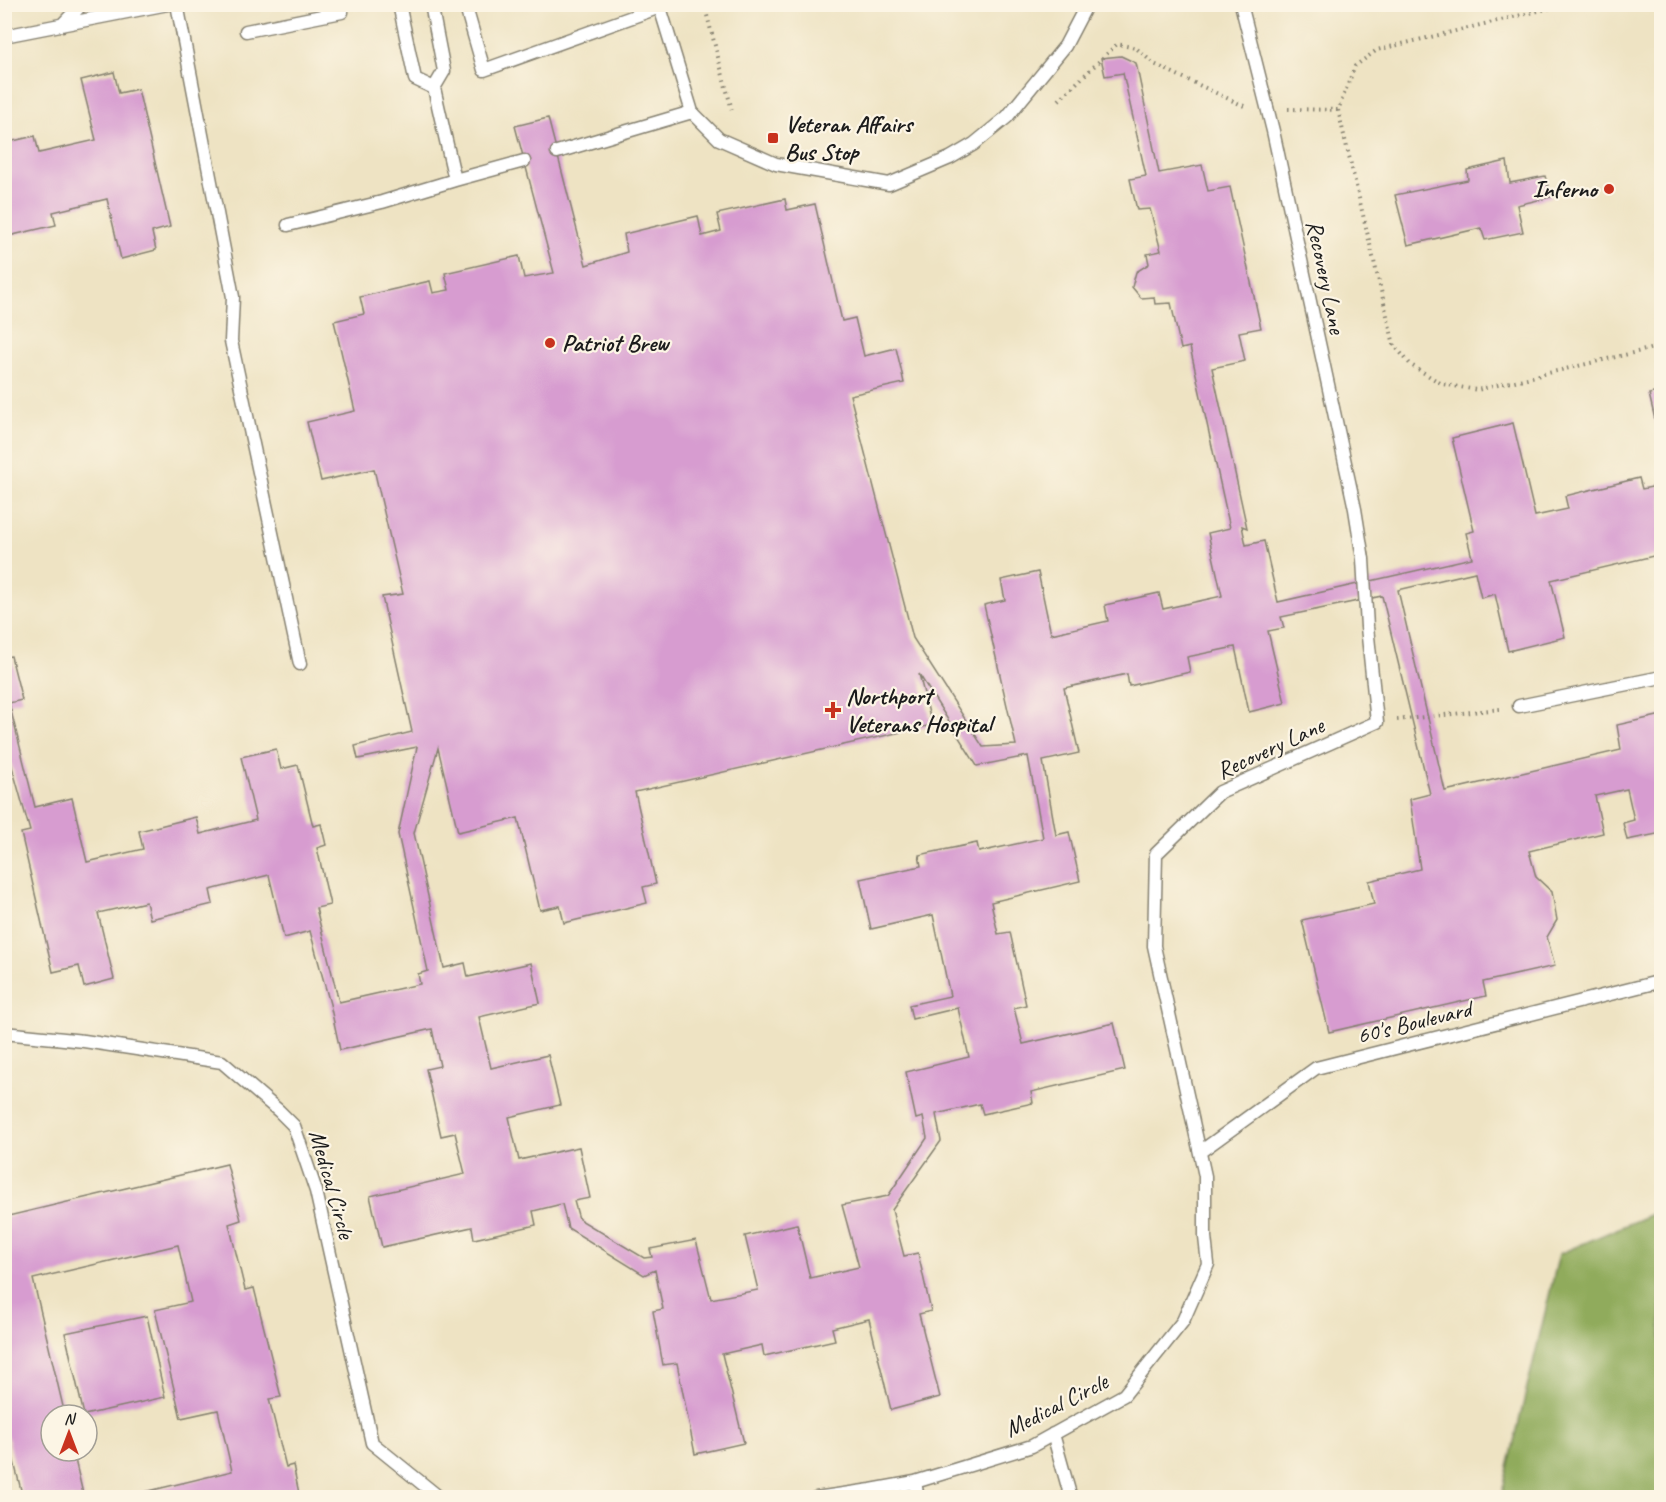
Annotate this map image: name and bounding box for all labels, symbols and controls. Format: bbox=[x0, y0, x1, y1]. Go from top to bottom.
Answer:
place label: Veteran Affairs Bus Stop bbox=[785, 109, 915, 167]
marker: Veteran Affairs Bus Stop bbox=[766, 131, 780, 145]
place label: Inferno bbox=[1533, 174, 1599, 204]
marker: Inferno bbox=[1602, 182, 1616, 196]
street label: Recovery Lane bbox=[1299, 218, 1353, 339]
place label: Patriot Brew bbox=[562, 328, 671, 358]
marker: Patriot Brew bbox=[543, 336, 557, 350]
place label: Northport Veterans Hospital bbox=[846, 681, 997, 739]
marker: Northport Veterans Hospital bbox=[824, 701, 842, 719]
street label: Recovery Lane bbox=[1211, 709, 1330, 786]
street label: 60's Boulevard bbox=[1354, 992, 1478, 1051]
street label: Medical Circle bbox=[302, 1126, 362, 1244]
street label: Medical Circle bbox=[999, 1365, 1115, 1444]
north arrow bbox=[39, 1403, 99, 1463]
text: N bbox=[64, 1409, 77, 1429]

